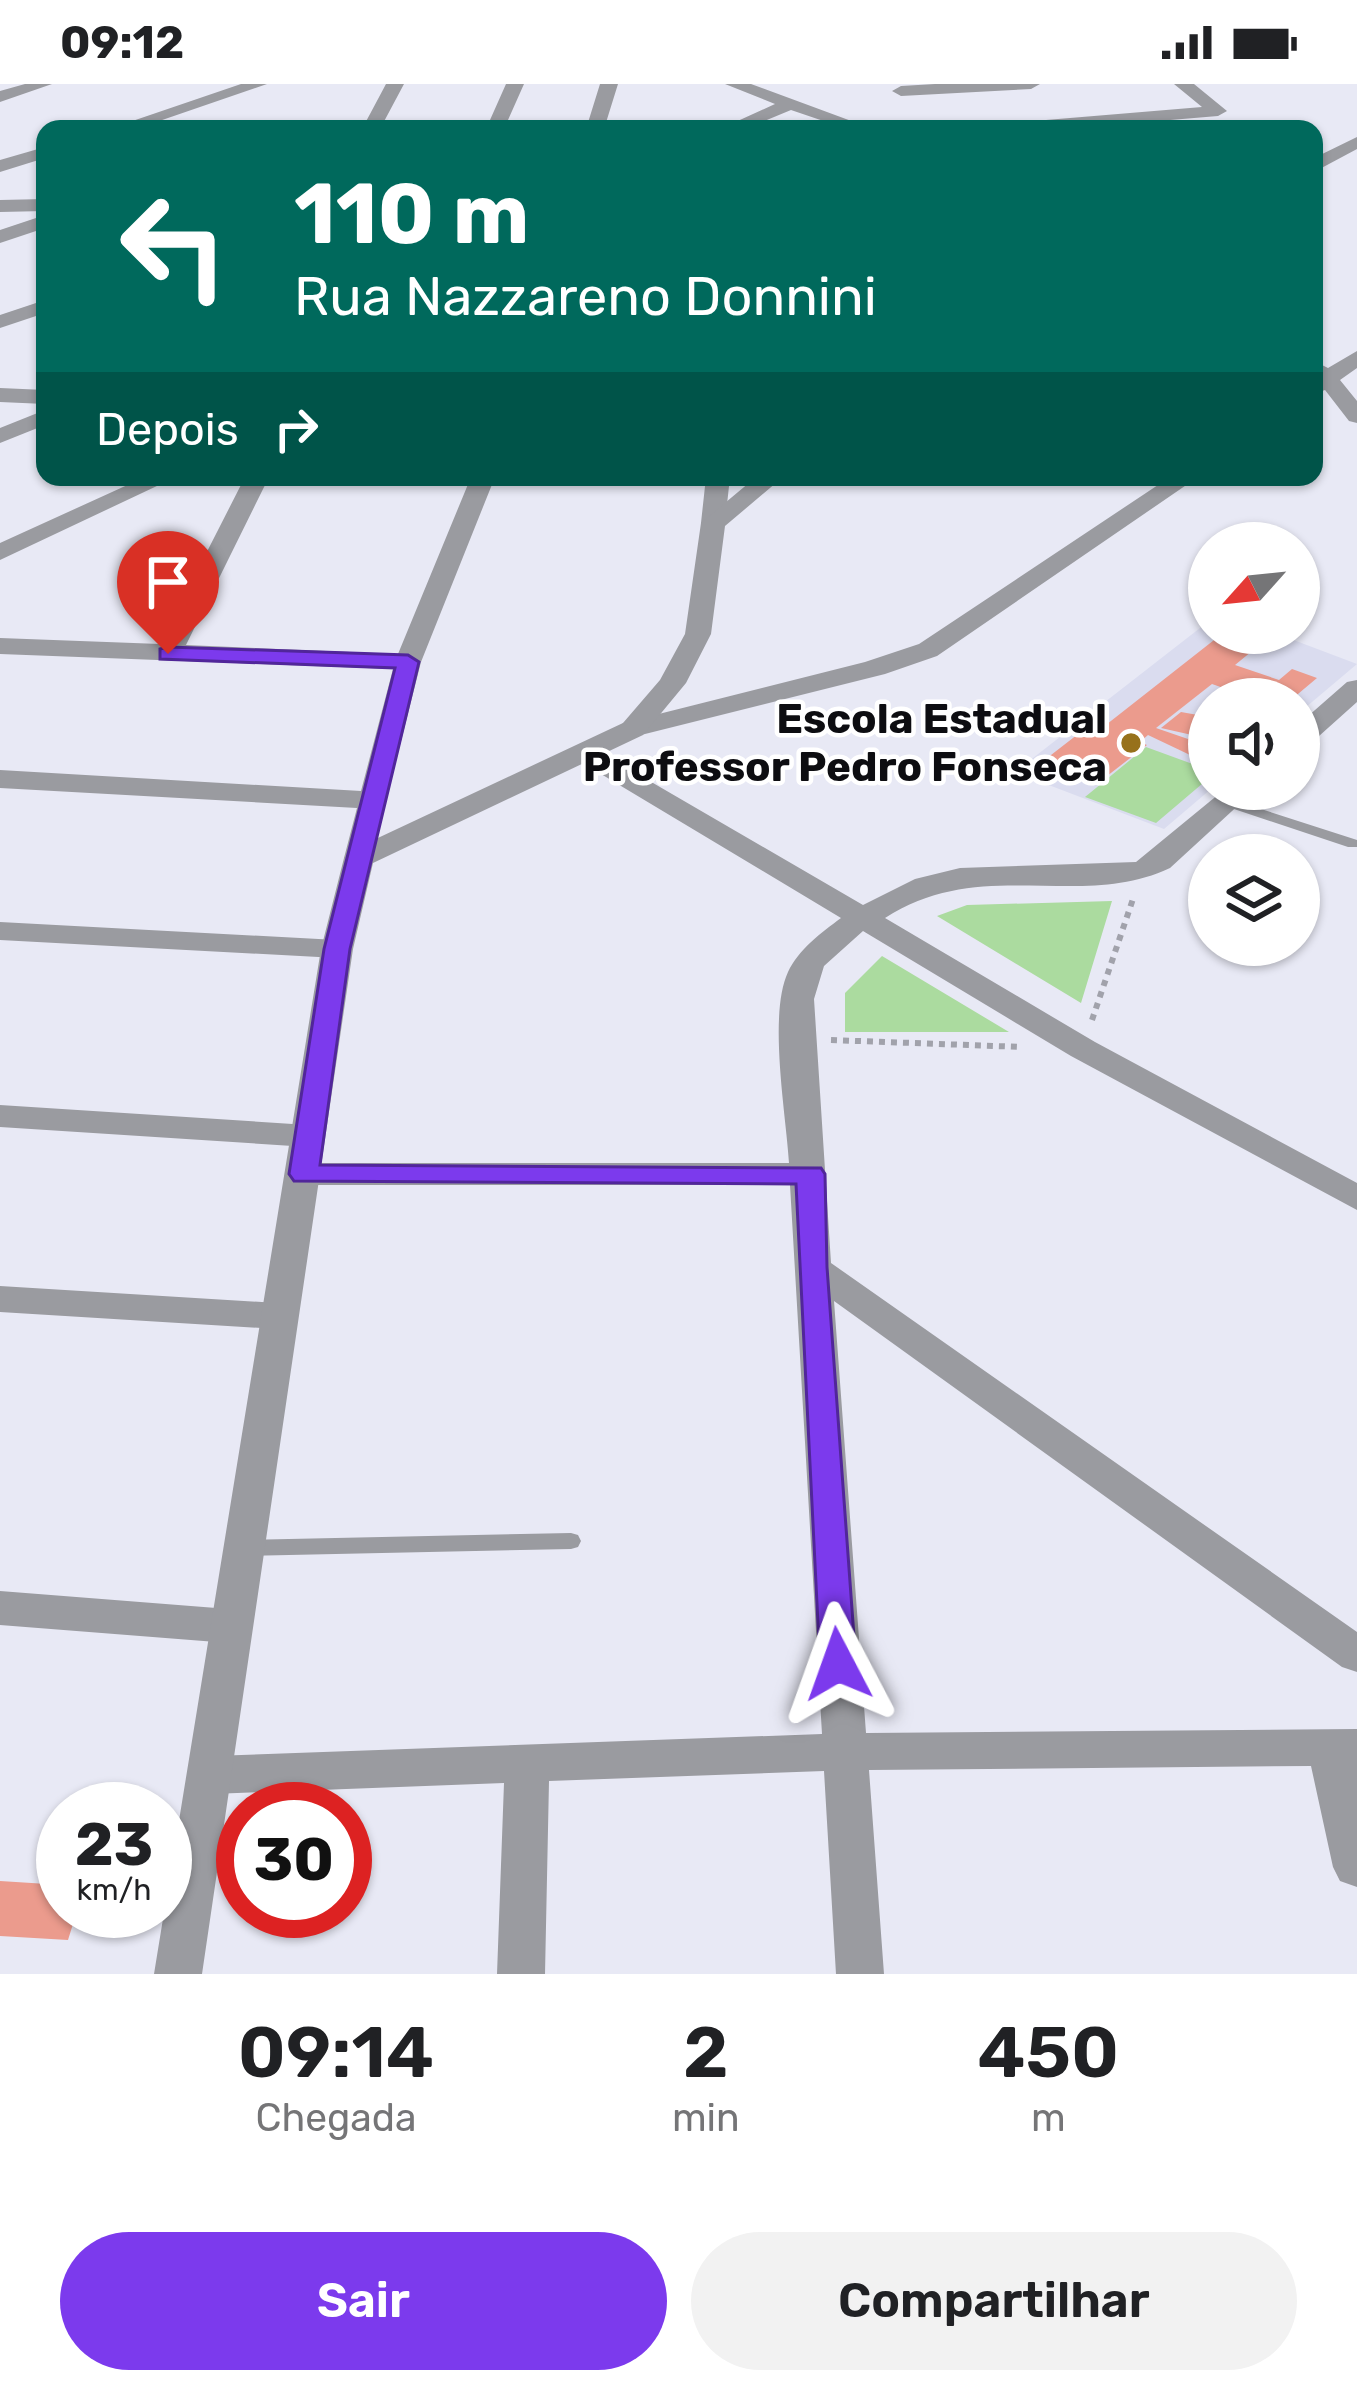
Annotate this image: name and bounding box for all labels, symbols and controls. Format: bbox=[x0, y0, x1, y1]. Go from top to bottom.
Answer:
text: 09:12 bbox=[60, 16, 184, 69]
text: 110 m bbox=[294, 164, 529, 264]
icon: left bbox=[96, 168, 252, 324]
text: Rua Nazzareno Donnini bbox=[294, 265, 877, 329]
icon: right bbox=[263, 396, 329, 462]
text: Depois bbox=[96, 403, 239, 456]
north arrow bbox=[1188, 522, 1320, 654]
map controls bbox=[1188, 522, 1320, 966]
pin bbox=[117, 531, 219, 654]
icon: arrive bbox=[135, 549, 201, 615]
button: sound bbox=[1188, 678, 1320, 810]
place label: Escola Estadual Professor Pedro Fonseca bbox=[583, 694, 1107, 792]
marker: Escola Estadual Professor Pedro Fonseca bbox=[1118, 730, 1144, 756]
button: layers bbox=[1188, 834, 1320, 966]
position arrow bbox=[775, 1601, 901, 1727]
speed limit sign: 30 bbox=[216, 1782, 372, 1938]
text: 23 bbox=[75, 1809, 153, 1880]
text: km/h bbox=[77, 1872, 151, 1908]
text: 09:14 bbox=[238, 2010, 434, 2095]
text: 2 bbox=[683, 2010, 729, 2095]
text: 450 bbox=[978, 2010, 1119, 2095]
text: Chegada bbox=[255, 2095, 417, 2141]
text: min bbox=[672, 2095, 740, 2141]
text: m bbox=[1031, 2095, 1066, 2141]
button: Sair bbox=[60, 2232, 667, 2370]
button: Compartilhar bbox=[691, 2232, 1297, 2370]

